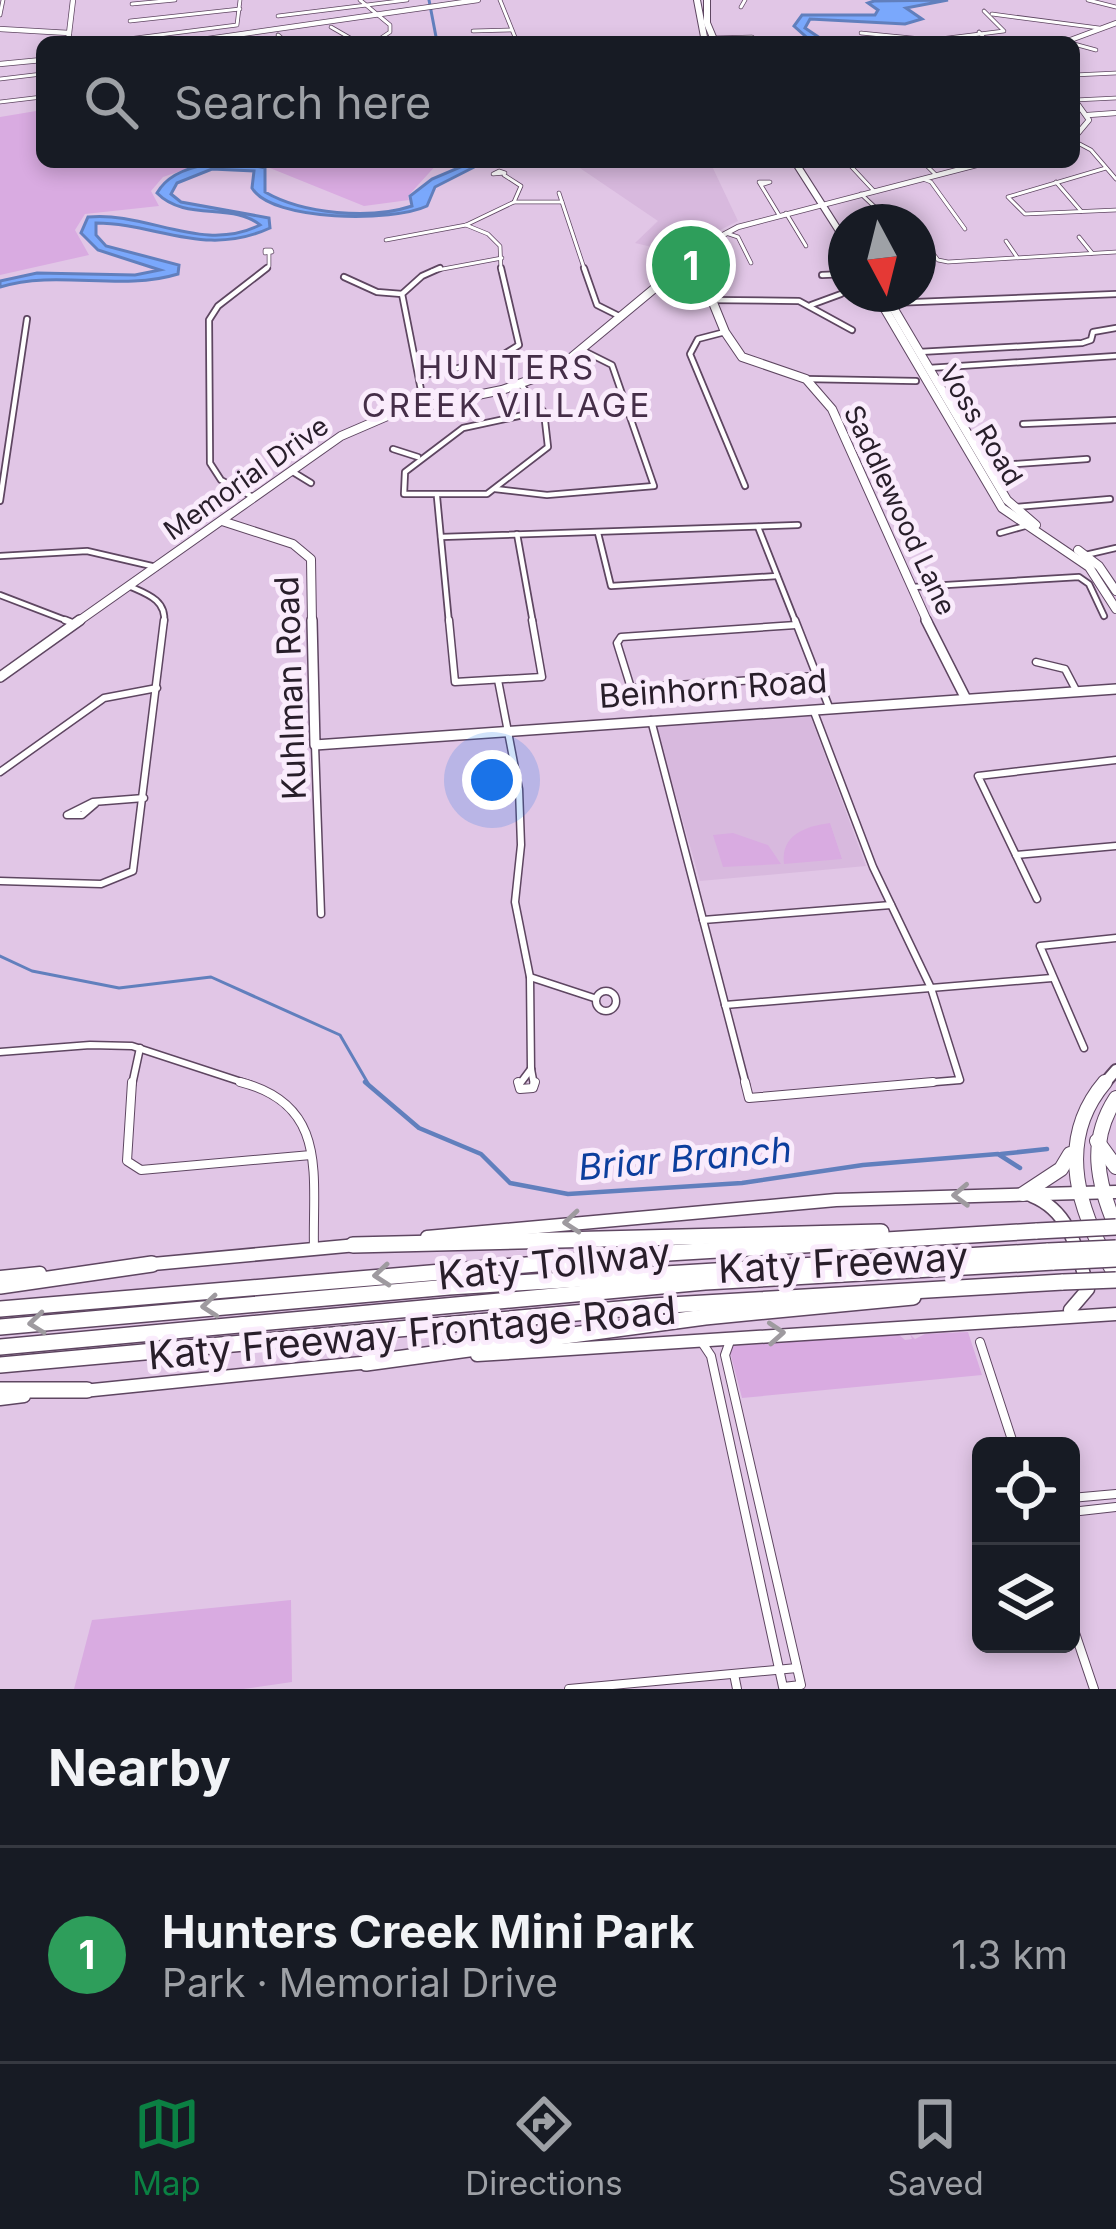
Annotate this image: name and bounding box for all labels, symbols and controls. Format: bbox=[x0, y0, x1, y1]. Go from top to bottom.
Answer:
search box bbox=[36, 36, 1080, 168]
icon: search bbox=[78, 69, 144, 135]
text: Search here bbox=[174, 75, 431, 130]
north arrow bbox=[828, 204, 936, 312]
pin: 1 bbox=[652, 220, 730, 310]
district label: HUNTERS CREEK VILLAGE bbox=[362, 347, 652, 425]
street label: Voss Road bbox=[932, 359, 1030, 491]
street label: Saddlewood Lane bbox=[837, 400, 963, 620]
street label: Memorial Drive bbox=[157, 409, 335, 547]
street label: Kuhlman Road bbox=[266, 575, 314, 801]
street label: Beinhorn Road bbox=[597, 660, 829, 716]
your location bbox=[462, 750, 522, 810]
water label: Briar Branch bbox=[576, 1127, 794, 1189]
one-way arrow bbox=[951, 1182, 970, 1208]
one-way arrow bbox=[562, 1209, 581, 1234]
street label: Katy Tollway bbox=[435, 1227, 673, 1299]
street label: Katy Freeway bbox=[717, 1232, 969, 1292]
one-way arrow bbox=[373, 1261, 392, 1287]
street label: Katy Freeway Frontage Road bbox=[146, 1285, 678, 1379]
one-way arrow bbox=[200, 1293, 219, 1319]
one-way arrow bbox=[27, 1310, 46, 1335]
one-way arrow bbox=[767, 1321, 786, 1347]
map controls bbox=[972, 1437, 1080, 1653]
button: locate bbox=[972, 1437, 1080, 1545]
button: layers bbox=[972, 1545, 1080, 1653]
text: Nearby bbox=[48, 1737, 231, 1798]
text: Hunters Creek Mini Park bbox=[162, 1904, 694, 1959]
text: 1 bbox=[79, 1931, 95, 1978]
text: 1.3 km bbox=[951, 1931, 1068, 1978]
text: Park · Memorial Drive bbox=[162, 1959, 558, 2006]
tab: Map bbox=[132, 2091, 201, 2203]
tab: Directions bbox=[465, 2091, 623, 2203]
tab: Saved bbox=[887, 2091, 984, 2203]

